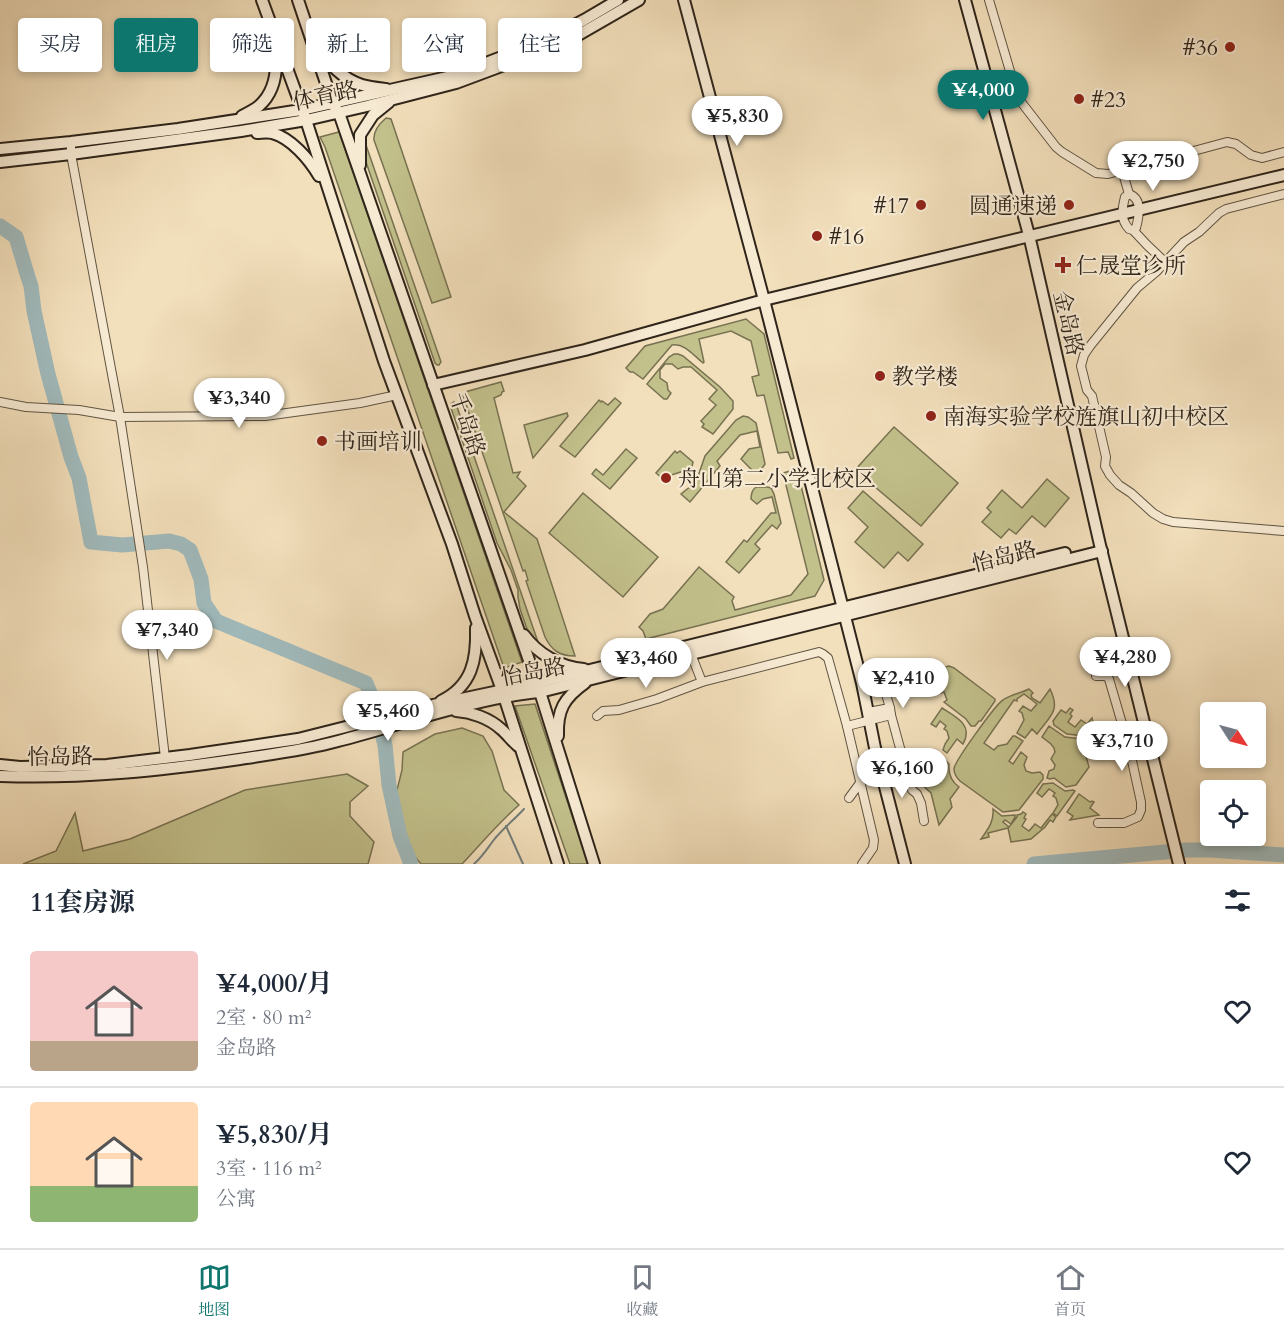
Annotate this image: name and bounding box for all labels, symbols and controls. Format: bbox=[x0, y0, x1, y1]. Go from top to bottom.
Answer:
chip: 买房 bbox=[18, 18, 102, 72]
chip: 租房 bbox=[114, 18, 198, 72]
chip: 筛选 bbox=[210, 18, 294, 72]
chip: 新上 bbox=[306, 18, 390, 72]
chip: 公寓 bbox=[402, 18, 486, 72]
chip: 住宅 bbox=[498, 18, 582, 72]
place label: #36 bbox=[1183, 33, 1218, 63]
marker: #36 bbox=[1223, 40, 1237, 54]
pin: ¥4,000 bbox=[934, 70, 1032, 121]
street label: 体育路 bbox=[290, 74, 361, 118]
text: ¥4,000 bbox=[952, 76, 1014, 103]
place label: #23 bbox=[1091, 85, 1126, 115]
marker: #23 bbox=[1072, 92, 1086, 106]
pin: ¥5,830 bbox=[688, 96, 786, 147]
text: ¥5,830 bbox=[706, 102, 768, 129]
pin: ¥2,750 bbox=[1104, 141, 1202, 192]
text: ¥2,750 bbox=[1122, 147, 1184, 174]
place label: #17 bbox=[874, 191, 909, 221]
place label: 圆通速递 bbox=[969, 191, 1057, 221]
marker: #17 bbox=[914, 198, 928, 212]
marker: 圆通速递 bbox=[1062, 198, 1076, 212]
place label: #16 bbox=[829, 222, 864, 252]
marker: #16 bbox=[810, 229, 824, 243]
place label: 仁晟堂诊所 bbox=[1076, 251, 1186, 281]
marker: 仁晟堂诊所 bbox=[1054, 256, 1072, 274]
street label: 金岛路 bbox=[1046, 288, 1090, 359]
place label: 教学楼 bbox=[892, 362, 958, 392]
marker: 教学楼 bbox=[873, 369, 887, 383]
pin: ¥3,340 bbox=[190, 378, 288, 429]
text: ¥3,340 bbox=[208, 384, 270, 411]
street label: 千岛路 bbox=[442, 388, 492, 460]
place label: 南海实验学校旌旗山初中校区 bbox=[943, 402, 1229, 432]
marker: 南海实验学校旌旗山初中校区 bbox=[924, 409, 938, 423]
place label: 书画培训 bbox=[334, 427, 422, 457]
marker: 书画培训 bbox=[315, 434, 329, 448]
place label: 舟山第二小学北校区 bbox=[678, 464, 876, 494]
marker: 舟山第二小学北校区 bbox=[659, 471, 673, 485]
street label: 怡岛路 bbox=[969, 534, 1040, 580]
pin: ¥7,340 bbox=[118, 610, 216, 661]
text: ¥7,340 bbox=[136, 616, 198, 643]
pin: ¥4,280 bbox=[1076, 637, 1174, 688]
pin: ¥3,460 bbox=[597, 638, 695, 689]
text: ¥4,280 bbox=[1094, 643, 1156, 670]
text: ¥3,460 bbox=[615, 644, 677, 671]
street label: 怡岛路 bbox=[498, 651, 568, 693]
pin: ¥2,410 bbox=[854, 658, 952, 709]
text: ¥2,410 bbox=[872, 664, 934, 691]
pin: ¥5,460 bbox=[339, 691, 437, 742]
text: ¥5,460 bbox=[357, 697, 419, 724]
north arrow bbox=[1200, 702, 1266, 768]
map controls bbox=[1200, 702, 1266, 846]
pin: ¥3,710 bbox=[1073, 721, 1171, 772]
text: ¥3,710 bbox=[1091, 727, 1153, 754]
street label: 怡岛路 bbox=[27, 741, 93, 773]
pin: ¥6,160 bbox=[853, 748, 951, 799]
text: ¥6,160 bbox=[871, 754, 933, 781]
button: locate bbox=[1200, 780, 1266, 846]
icon: filters bbox=[1221, 884, 1254, 917]
text: 11套房源 bbox=[30, 885, 135, 920]
text: ¥4,000/月 bbox=[216, 966, 333, 1001]
icon: home bbox=[78, 975, 150, 1047]
icon: heart bbox=[1221, 995, 1254, 1028]
text: 2室 · 80 m² bbox=[216, 1004, 312, 1031]
text: 金岛路 bbox=[216, 1034, 276, 1061]
text: ¥5,830/月 bbox=[216, 1117, 333, 1152]
icon: home bbox=[78, 1126, 150, 1198]
icon: heart bbox=[1221, 1146, 1254, 1179]
text: 3室 · 116 m² bbox=[216, 1155, 322, 1182]
text: 公寓 bbox=[216, 1185, 256, 1212]
tab: 地图 bbox=[198, 1261, 231, 1321]
tab: 收藏 bbox=[626, 1261, 659, 1321]
tab: 首页 bbox=[1054, 1261, 1087, 1321]

